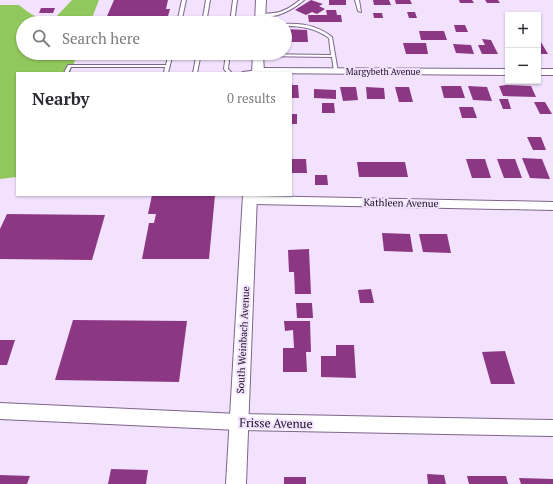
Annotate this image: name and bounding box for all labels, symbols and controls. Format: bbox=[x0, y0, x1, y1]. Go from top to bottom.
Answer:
map controls bbox=[505, 12, 541, 84]
button: + bbox=[505, 12, 541, 48]
search box bbox=[16, 16, 292, 60]
icon: search bbox=[30, 27, 52, 49]
text: Search here bbox=[62, 28, 140, 48]
button: − bbox=[505, 48, 541, 84]
street label: Margybeth Avenue bbox=[346, 66, 421, 78]
text: Nearby bbox=[32, 87, 90, 110]
text: 0 results bbox=[227, 89, 276, 107]
street label: Kathleen Avenue bbox=[363, 196, 439, 210]
street label: South Weinbach Avenue bbox=[234, 286, 252, 394]
street label: Frisse Avenue bbox=[239, 415, 313, 431]

